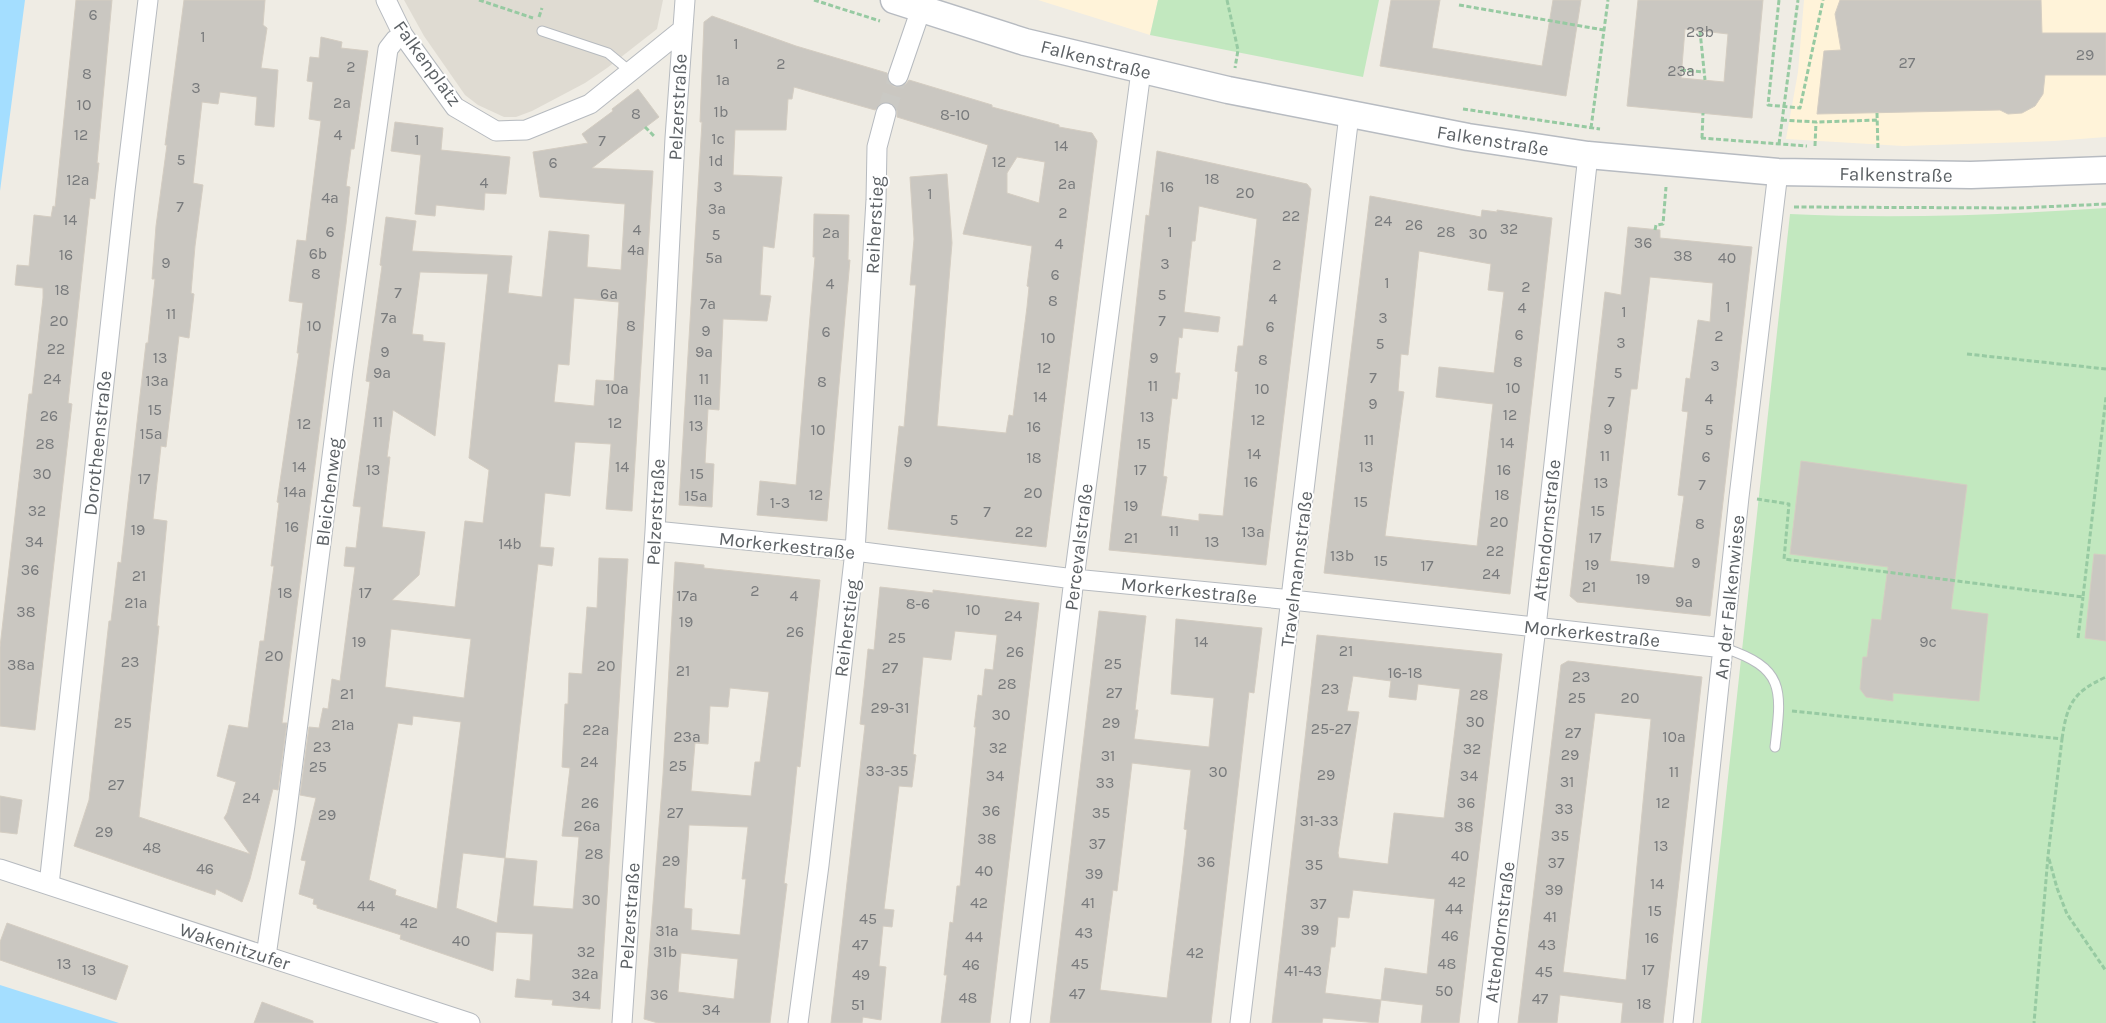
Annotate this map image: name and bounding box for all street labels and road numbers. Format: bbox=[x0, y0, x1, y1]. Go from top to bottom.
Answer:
street label: Falkenplatz bbox=[389, 17, 466, 111]
street label: Falkenstraße bbox=[1038, 36, 1153, 84]
street label: Pelzerstraße bbox=[664, 53, 692, 161]
street label: Falkenstraße bbox=[1435, 121, 1550, 161]
street label: Falkenstraße bbox=[1839, 163, 1953, 187]
street label: Reiherstieg bbox=[861, 175, 889, 275]
street label: Dorotheenstraße bbox=[79, 370, 117, 517]
street label: Bleichenweg bbox=[311, 436, 347, 548]
street label: Pelzerstraße bbox=[642, 458, 670, 566]
street label: Attendornstraße bbox=[1529, 458, 1565, 602]
street label: Percevalstraße bbox=[1060, 482, 1098, 612]
street label: Travelmannstraße bbox=[1277, 490, 1317, 648]
street label: An der Falkenwiese bbox=[1710, 514, 1750, 681]
street label: Morkerkestraße bbox=[718, 528, 856, 564]
street label: Morkerkestraße bbox=[1120, 573, 1258, 609]
street label: Reiherstieg bbox=[830, 578, 864, 678]
street label: Morkerkestraße bbox=[1523, 616, 1661, 652]
street label: Attendornstraße bbox=[1480, 860, 1520, 1004]
street label: Pelzerstraße bbox=[615, 862, 645, 970]
street label: Wakenitzufer bbox=[176, 919, 293, 975]

